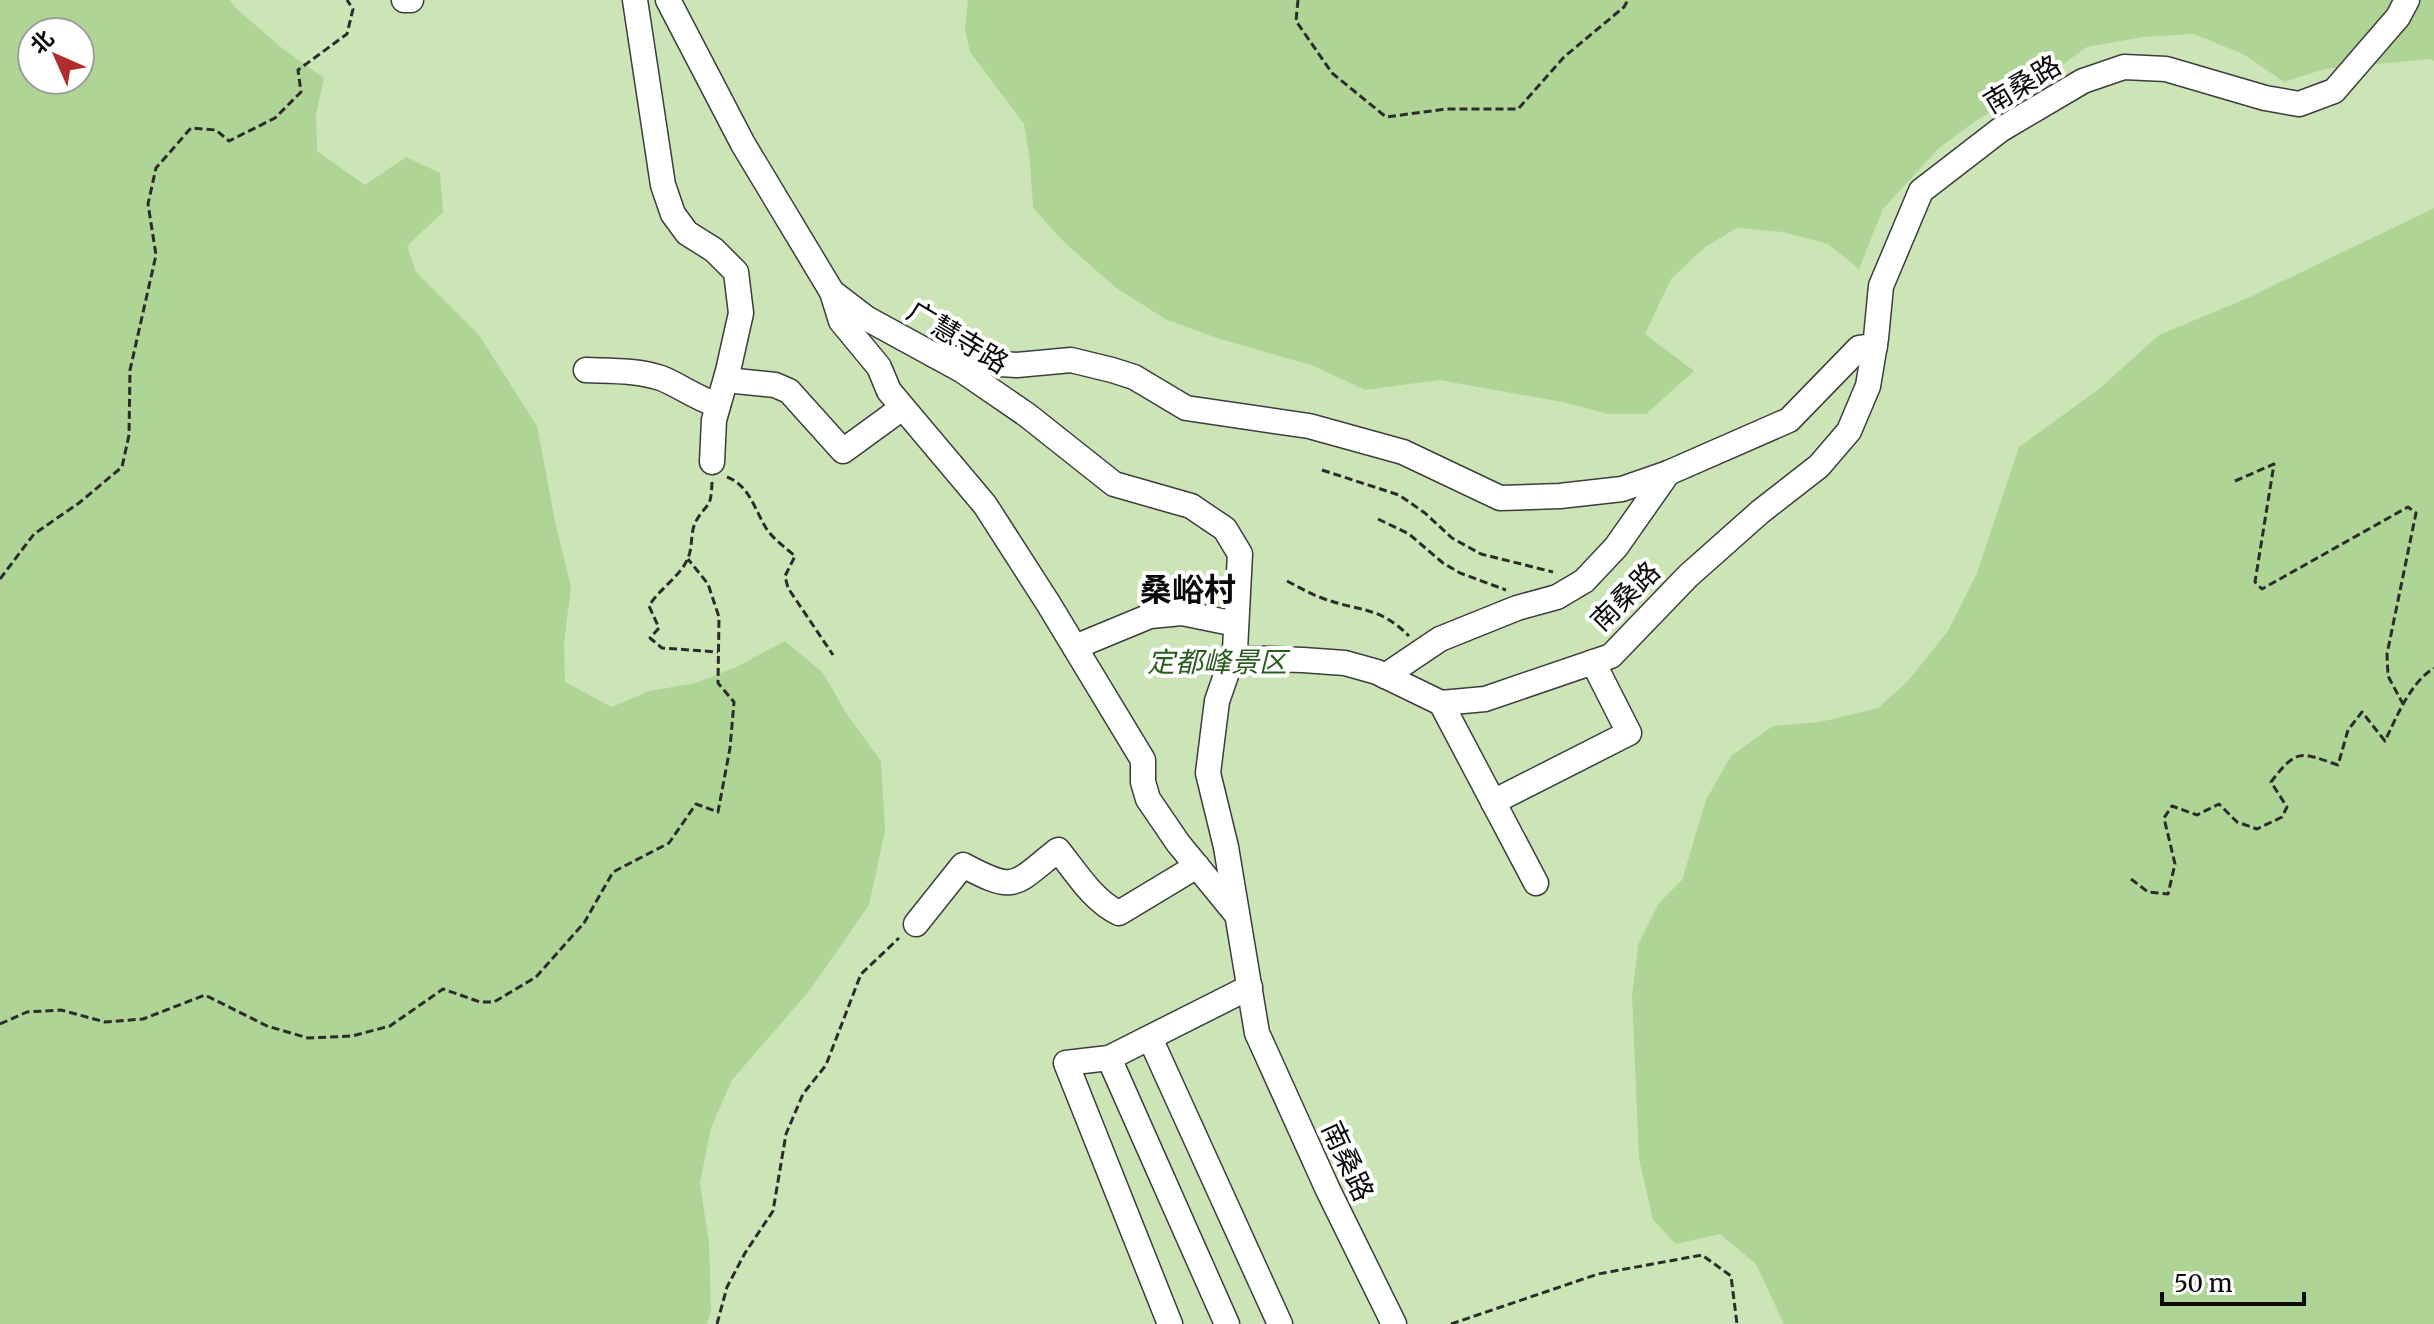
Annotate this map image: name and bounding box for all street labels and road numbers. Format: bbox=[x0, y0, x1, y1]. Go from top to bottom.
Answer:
street label: 南桑路 bbox=[1977, 47, 2067, 121]
street label: 广慧寺路 bbox=[901, 293, 1015, 381]
street label: 南桑路 bbox=[1583, 554, 1667, 638]
street label: 南桑路 bbox=[1314, 1115, 1382, 1207]

